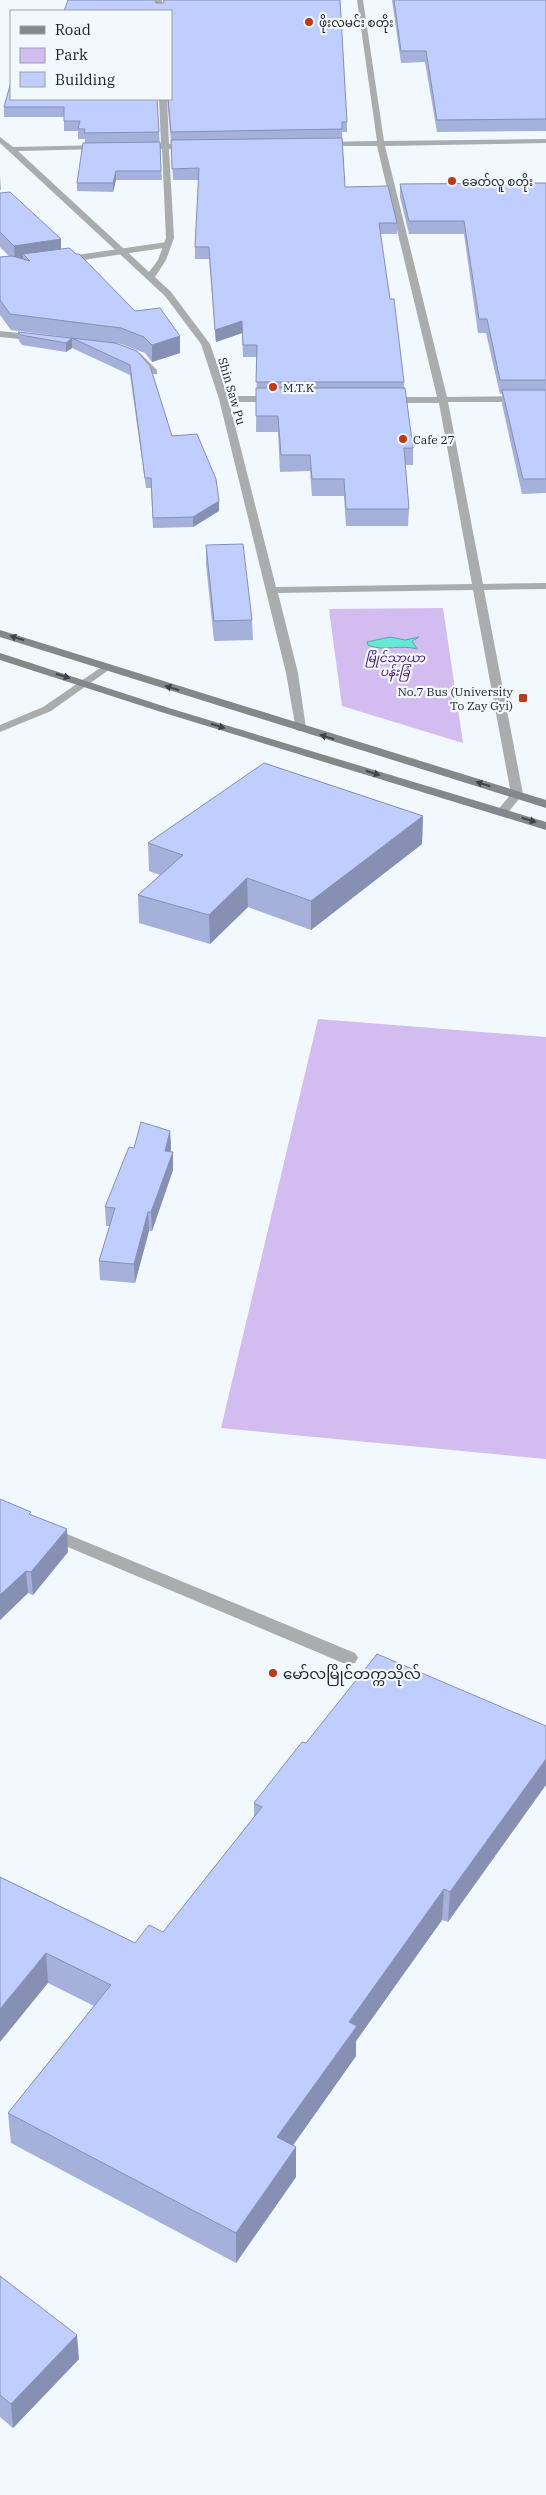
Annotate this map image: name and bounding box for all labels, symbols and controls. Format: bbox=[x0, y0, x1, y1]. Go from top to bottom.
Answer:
legend bbox=[10, 10, 172, 100]
place label: ဖိုးလမင်း စတိုး bbox=[319, 14, 393, 33]
marker: ဖိုးလမင်း စတိုး bbox=[303, 16, 315, 28]
text: Road bbox=[55, 20, 91, 39]
text: Park bbox=[55, 45, 88, 64]
text: Building bbox=[55, 70, 115, 89]
place label: ခေတ်လူ စတိုး bbox=[462, 173, 533, 192]
marker: ခေတ်လူ စတိုး bbox=[446, 175, 458, 187]
street label: Shin Saw Pu bbox=[215, 356, 249, 427]
place label: M.T.K bbox=[283, 380, 315, 395]
marker: M.T.K bbox=[267, 381, 279, 393]
place label: Cafe 27 bbox=[413, 432, 455, 447]
marker: Cafe 27 bbox=[397, 433, 409, 445]
one-way arrow bbox=[10, 634, 25, 642]
park label: မြိုင်သာယာ ပန်းခြံ bbox=[365, 649, 425, 682]
one-way arrow bbox=[56, 673, 71, 681]
one-way arrow bbox=[165, 683, 180, 691]
place label: No.7 Bus (University To Zay Gyi) bbox=[398, 684, 514, 713]
marker: No.7 Bus (University To Zay Gyi) bbox=[517, 692, 529, 704]
one-way arrow bbox=[211, 722, 226, 730]
one-way arrow bbox=[320, 732, 335, 740]
one-way arrow bbox=[366, 770, 381, 777]
one-way arrow bbox=[475, 779, 490, 787]
one-way arrow bbox=[522, 817, 537, 825]
place label: မော်လမြိုင်တက္ကသိုလ် bbox=[283, 1664, 421, 1686]
marker: မော်လမြိုင်တက္ကသိုလ် bbox=[267, 1667, 279, 1679]

